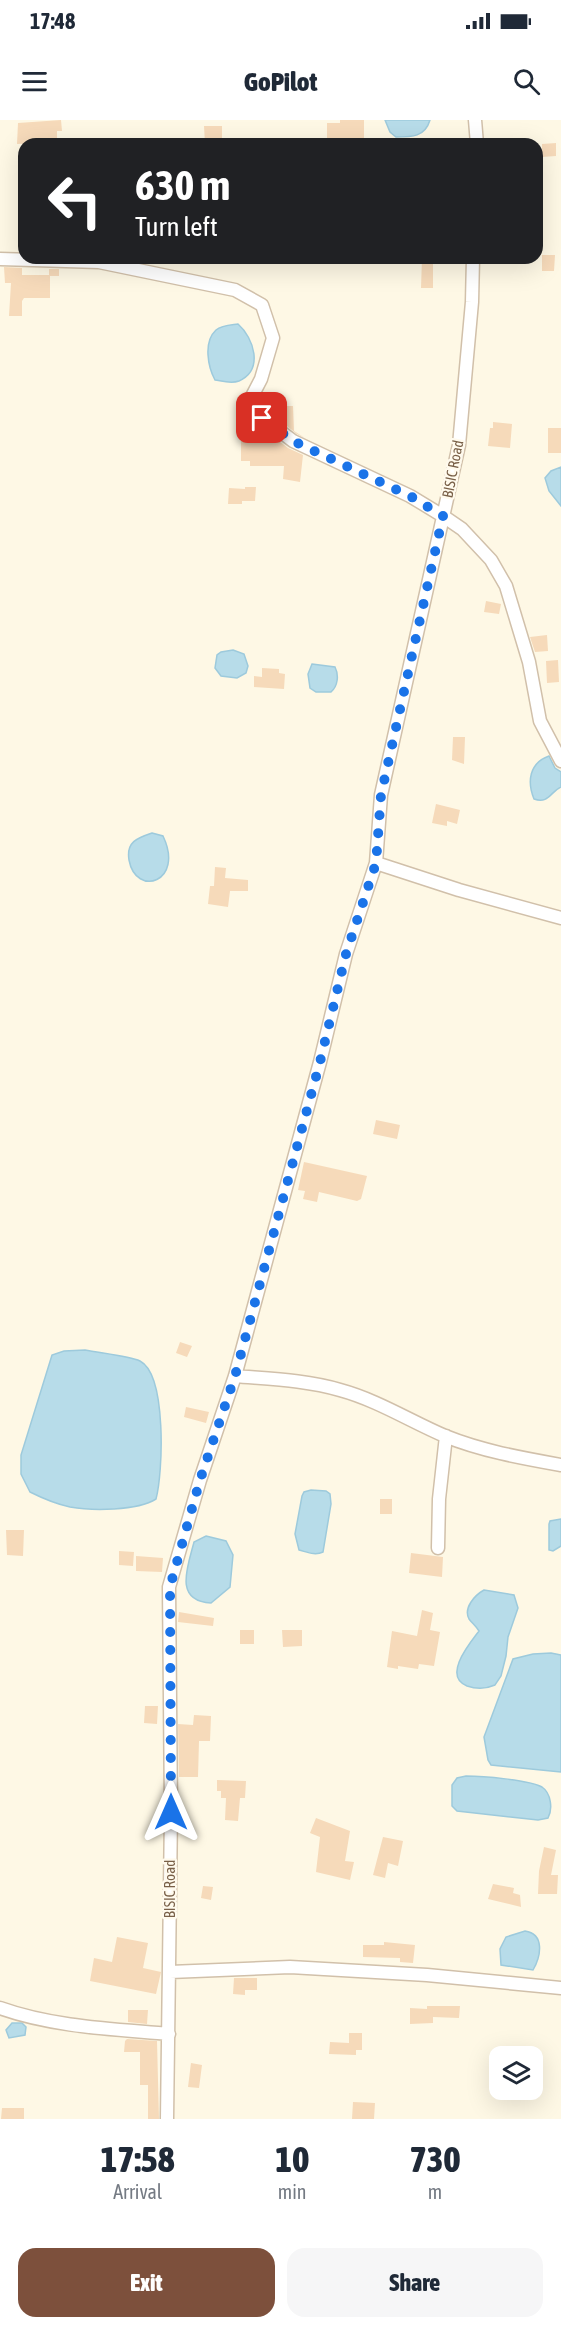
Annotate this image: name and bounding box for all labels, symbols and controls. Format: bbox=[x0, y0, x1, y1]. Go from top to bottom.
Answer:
text: 17:48 bbox=[30, 8, 75, 34]
icon: menu bbox=[18, 65, 51, 98]
icon: search bbox=[510, 65, 543, 98]
text: GoPilot bbox=[244, 66, 317, 97]
text: 630 m bbox=[135, 161, 230, 209]
icon: left bbox=[36, 162, 114, 240]
text: Turn left bbox=[135, 211, 218, 242]
pin bbox=[236, 392, 287, 443]
icon: arrive bbox=[245, 401, 278, 434]
street label: BISIC Road bbox=[439, 439, 466, 499]
position arrow bbox=[139, 1780, 203, 1844]
street label: BISIC Road bbox=[161, 1860, 178, 1918]
map controls bbox=[489, 2046, 543, 2100]
button: layers bbox=[489, 2046, 543, 2100]
text: 17:58 bbox=[101, 2138, 175, 2180]
text: 10 bbox=[275, 2138, 309, 2180]
text: 730 bbox=[410, 2138, 460, 2180]
text: Arrival bbox=[113, 2180, 162, 2203]
text: min bbox=[278, 2180, 306, 2203]
text: m bbox=[428, 2180, 442, 2203]
button: Exit bbox=[18, 2248, 275, 2317]
button: Share bbox=[287, 2248, 543, 2317]

